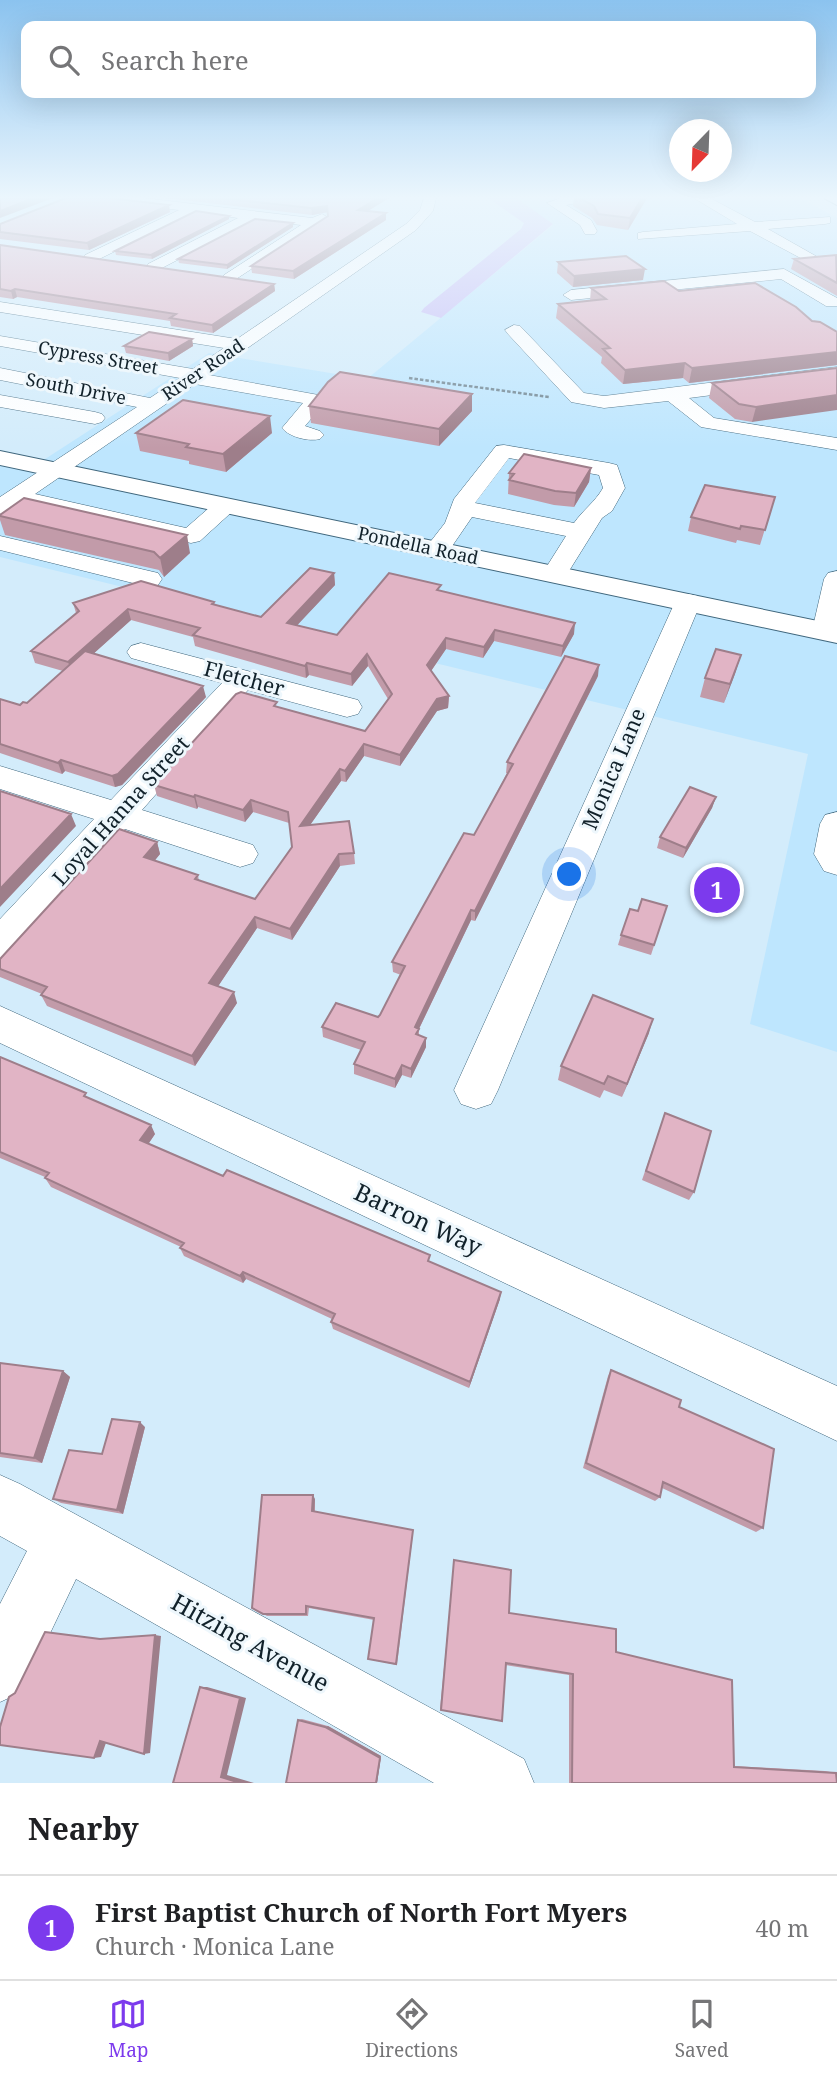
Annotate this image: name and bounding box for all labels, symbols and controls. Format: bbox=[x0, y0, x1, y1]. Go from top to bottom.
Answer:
search box bbox=[21, 21, 816, 98]
icon: search bbox=[45, 41, 83, 79]
text: Search here bbox=[101, 42, 249, 78]
north arrow bbox=[669, 119, 732, 182]
street label: River Road bbox=[157, 333, 248, 405]
street label: Cypress Street bbox=[36, 335, 160, 379]
street label: South Drive bbox=[24, 367, 128, 409]
street label: Pondella Road bbox=[356, 521, 481, 570]
street label: Fletcher bbox=[201, 654, 288, 702]
street label: Monica Lane bbox=[575, 704, 651, 834]
street label: Loyal Hanna Street bbox=[46, 730, 195, 891]
your location bbox=[552, 857, 586, 891]
pin: 1 bbox=[694, 864, 740, 916]
street label: Barron Way bbox=[349, 1175, 488, 1263]
street label: Hitzing Avenue bbox=[166, 1585, 335, 1699]
text: Nearby bbox=[28, 1808, 139, 1849]
text: First Baptist Church of North Fort Myers bbox=[95, 1894, 627, 1930]
text: 1 bbox=[45, 1912, 58, 1944]
text: 40 m bbox=[756, 1912, 809, 1944]
text: Church · Monica Lane bbox=[95, 1930, 335, 1962]
tab: Map bbox=[108, 1995, 149, 2063]
tab: Directions bbox=[365, 1995, 458, 2063]
tab: Saved bbox=[675, 1995, 729, 2063]

